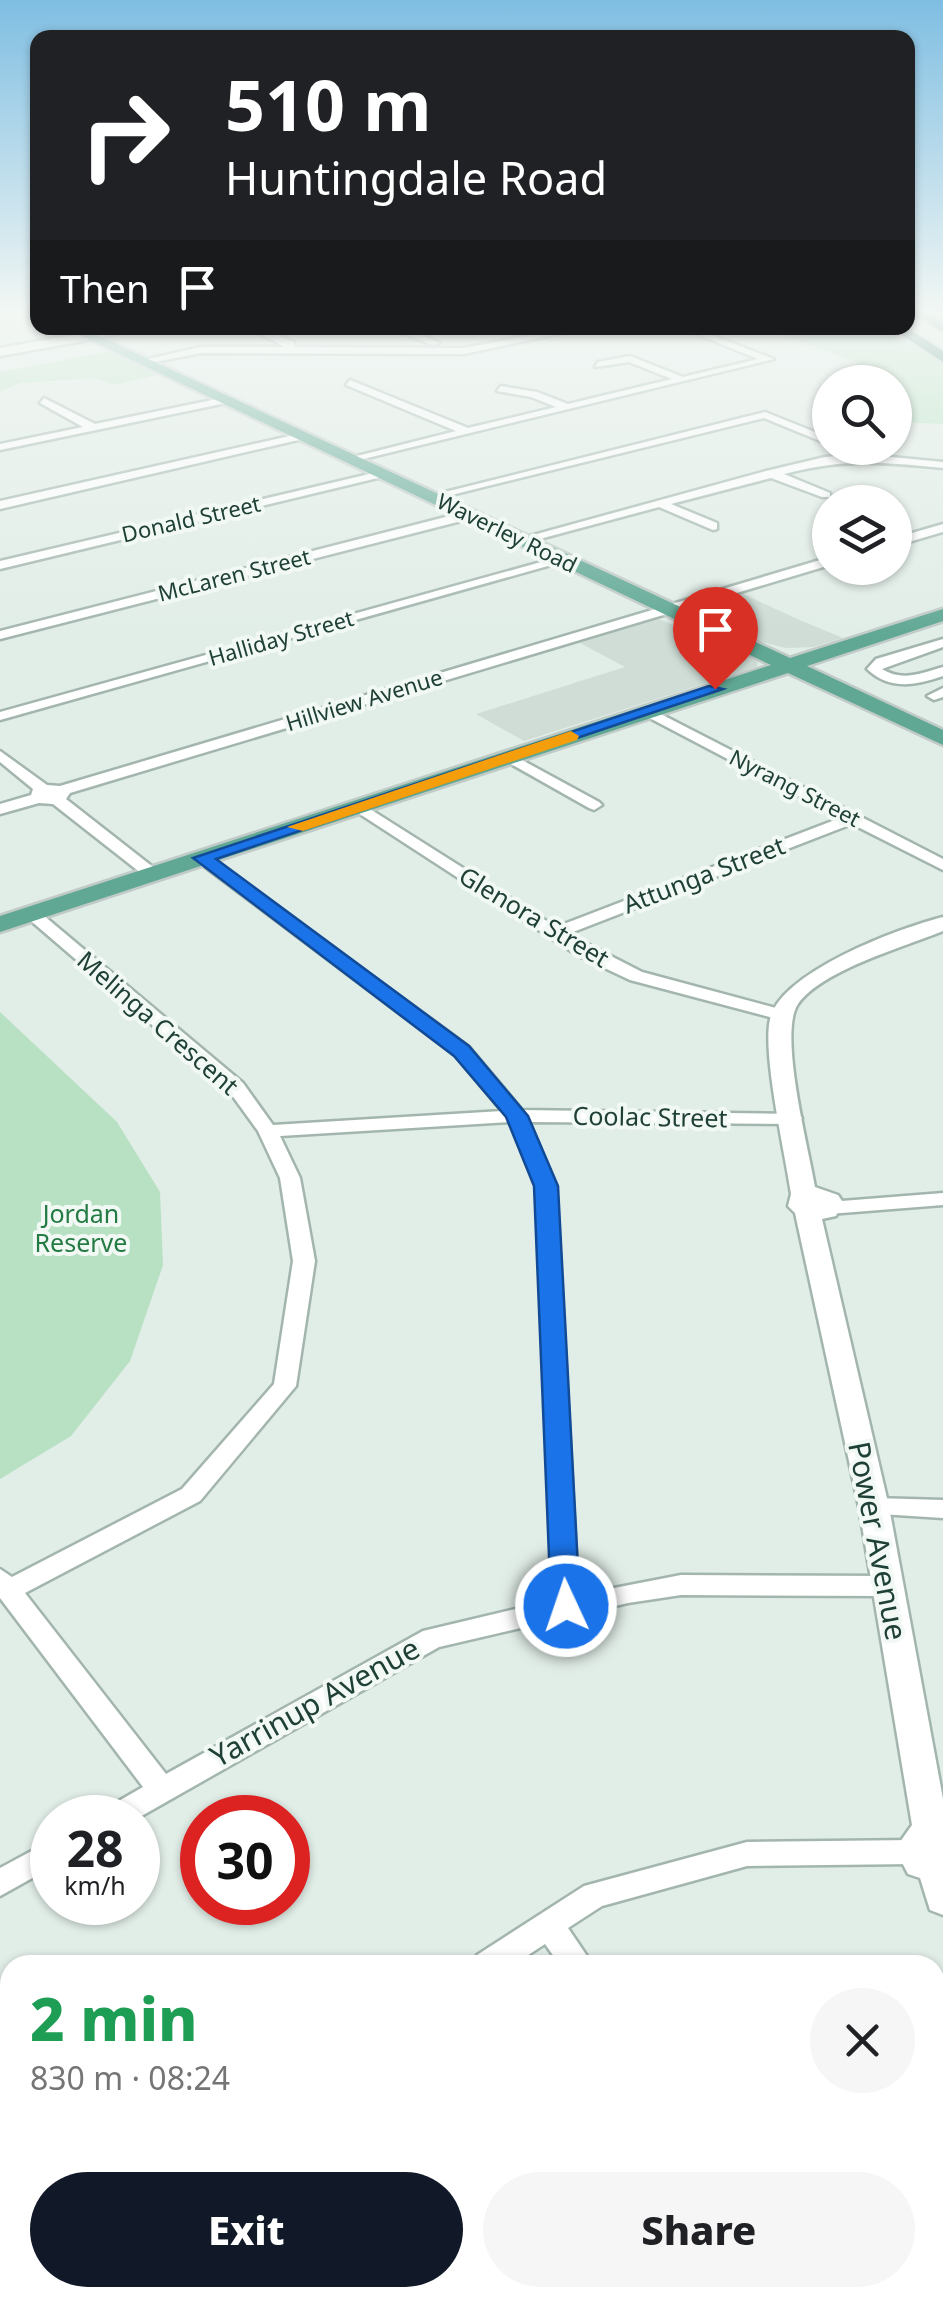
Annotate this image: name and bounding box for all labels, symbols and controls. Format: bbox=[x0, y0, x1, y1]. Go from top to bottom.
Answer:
text: 510 m bbox=[225, 56, 432, 152]
icon: right bbox=[60, 70, 190, 200]
text: Huntingdale Road bbox=[225, 147, 607, 208]
icon: arrive bbox=[170, 260, 225, 315]
text: Then bbox=[60, 262, 150, 314]
map controls bbox=[812, 365, 912, 585]
button: search bbox=[812, 365, 912, 465]
street label: Waverley Road bbox=[432, 485, 583, 579]
button: layers bbox=[812, 485, 912, 585]
street label: Donald Street bbox=[118, 487, 263, 549]
street label: McLaren Street bbox=[154, 541, 313, 607]
pin bbox=[673, 587, 758, 690]
street label: Halliday Street bbox=[205, 602, 357, 672]
icon: arrive bbox=[688, 602, 743, 657]
street label: Hillview Avenue bbox=[282, 661, 446, 737]
street label: Nyrang Street bbox=[725, 741, 866, 833]
street label: Attunga Street bbox=[618, 828, 789, 921]
street label: Glenora Street bbox=[453, 858, 616, 974]
street label: Melinga Crescent bbox=[71, 943, 247, 1102]
street label: Coolac Street bbox=[572, 1098, 728, 1134]
park label: Jordan Reserve bbox=[35, 1196, 127, 1259]
street label: Power Avenue bbox=[839, 1438, 918, 1644]
position arrow bbox=[514, 1554, 618, 1658]
street label: Yarrinup Avenue bbox=[202, 1627, 426, 1776]
speed limit sign: 30 bbox=[180, 1795, 310, 1925]
text: 28 bbox=[66, 1814, 124, 1882]
text: km/h bbox=[64, 1868, 126, 1902]
text: 2 min bbox=[30, 1977, 198, 2059]
button: close bbox=[810, 1988, 915, 2093]
text: 830 m · 08:24 bbox=[30, 2056, 230, 2099]
button: Exit bbox=[30, 2172, 463, 2287]
button: Share bbox=[483, 2172, 915, 2287]

